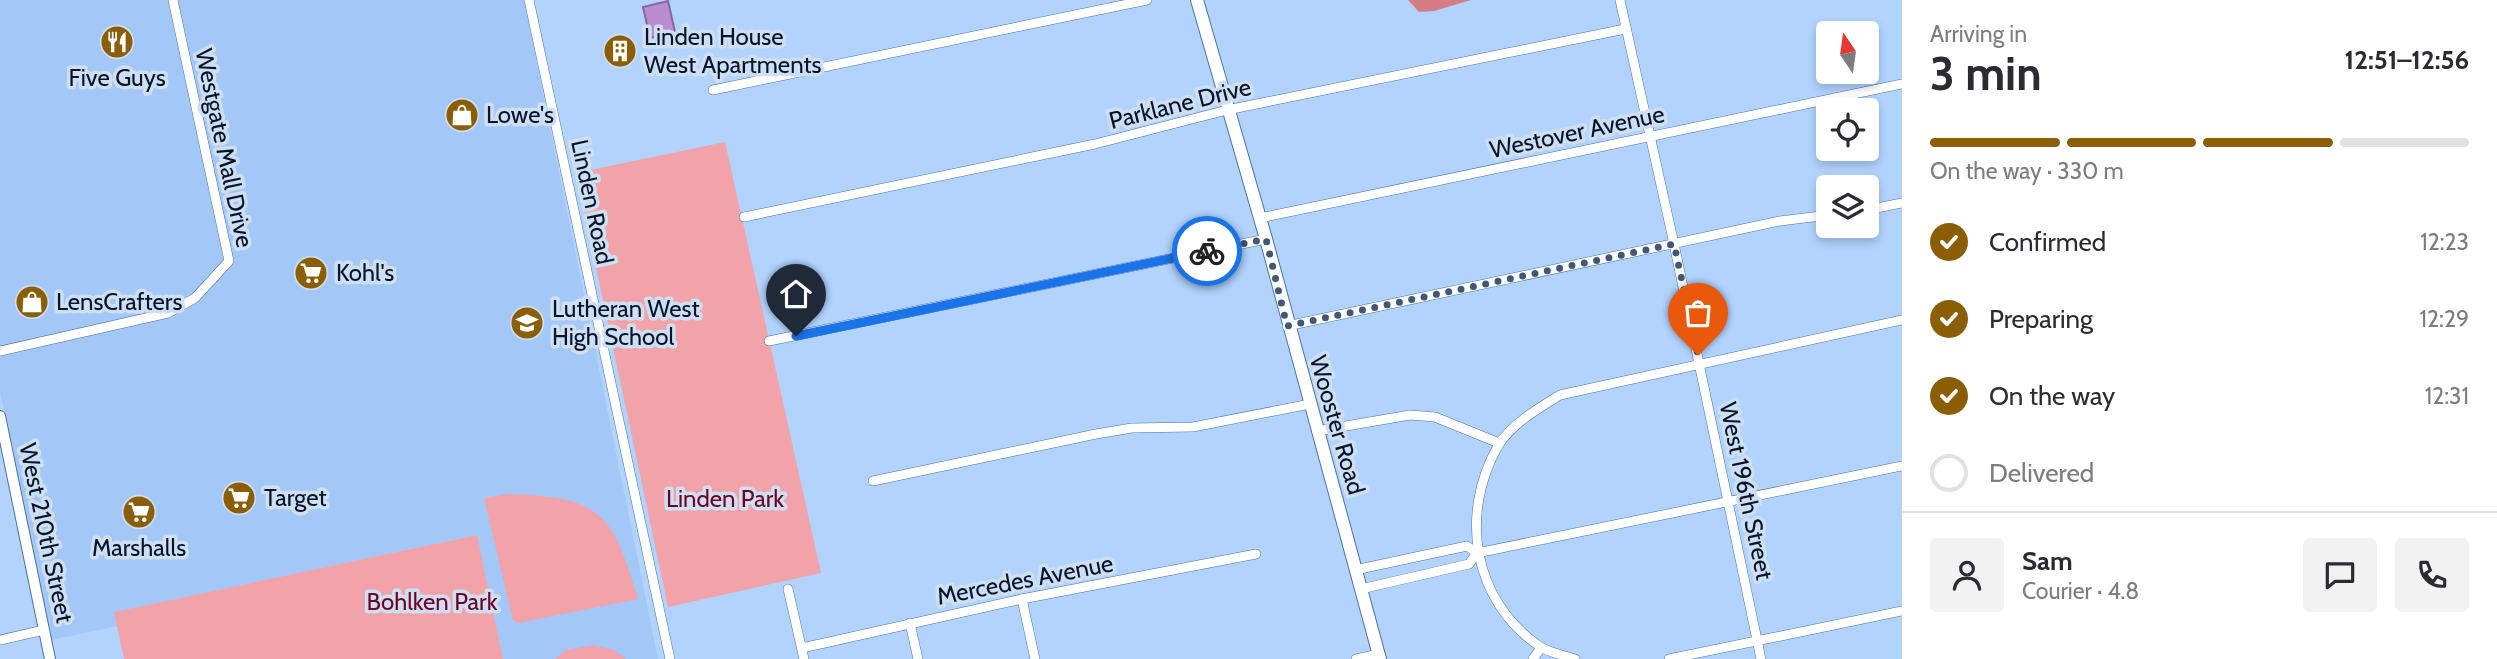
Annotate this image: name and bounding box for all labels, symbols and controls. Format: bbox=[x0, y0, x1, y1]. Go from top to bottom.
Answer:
text: Arriving in bbox=[1930, 20, 2027, 48]
north arrow bbox=[1816, 21, 1880, 84]
map controls bbox=[1816, 21, 1879, 238]
place label: Linden House West Apartments bbox=[644, 22, 821, 79]
restaurant icon: Five Guys bbox=[98, 23, 136, 61]
building icon: Linden House West Apartments bbox=[601, 32, 639, 70]
text: 12:51–12:56 bbox=[2345, 44, 2469, 76]
street label: Westgate Mall Drive bbox=[189, 46, 260, 250]
text: 3 min bbox=[1930, 46, 2042, 102]
place label: Five Guys bbox=[68, 63, 166, 92]
street label: Parklane Drive bbox=[1106, 72, 1254, 135]
shop icon: Lowe's bbox=[443, 96, 481, 134]
button: locate bbox=[1816, 98, 1879, 161]
street label: Westover Avenue bbox=[1487, 99, 1667, 164]
place label: Lowe's bbox=[486, 100, 554, 129]
street label: Linden Road bbox=[565, 137, 620, 267]
text: On the way · 330 m bbox=[1930, 157, 2124, 185]
button: layers bbox=[1816, 175, 1879, 238]
courier bbox=[1172, 216, 1242, 286]
icon: check bbox=[1930, 223, 1968, 261]
text: Confirmed bbox=[1989, 226, 2106, 258]
text: 12:23 bbox=[2420, 228, 2469, 256]
icon: bike bbox=[1188, 232, 1226, 270]
supermarket icon: Kohl's bbox=[292, 254, 330, 292]
place label: Kohl's bbox=[336, 258, 394, 287]
pin bbox=[766, 264, 826, 336]
icon: home bbox=[777, 275, 815, 313]
shop icon: LensCrafters bbox=[13, 283, 51, 321]
pin bbox=[1668, 283, 1728, 355]
place label: LensCrafters bbox=[56, 287, 182, 316]
place label: Lutheran West High School bbox=[552, 294, 700, 351]
icon: bag bbox=[1679, 294, 1717, 332]
icon: check bbox=[1930, 300, 1968, 338]
text: Preparing bbox=[1989, 303, 2093, 335]
school or university icon: Lutheran West High School bbox=[508, 304, 546, 342]
text: 12:29 bbox=[2420, 305, 2469, 333]
street label: Wooster Road bbox=[1304, 352, 1371, 498]
icon: check bbox=[1930, 377, 1968, 415]
text: On the way bbox=[1989, 380, 2115, 412]
text: 12:31 bbox=[2425, 382, 2469, 410]
street label: West 196th Street bbox=[1714, 399, 1779, 582]
street label: West 210th Street bbox=[13, 440, 80, 625]
text: Delivered bbox=[1989, 457, 2094, 489]
supermarket icon: Target bbox=[220, 479, 258, 517]
place label: Target bbox=[264, 483, 327, 512]
park label: Linden Park bbox=[666, 484, 784, 513]
supermarket icon: Marshalls bbox=[120, 493, 158, 531]
place label: Marshalls bbox=[92, 533, 186, 562]
button: person bbox=[1930, 538, 2004, 612]
button: chat bbox=[2303, 538, 2377, 612]
button: phone bbox=[2395, 538, 2469, 612]
text: Sam bbox=[2022, 545, 2073, 577]
street label: Mercedes Avenue bbox=[934, 548, 1115, 611]
text: Courier · 4.8 bbox=[2022, 577, 2139, 605]
park label: Bohlken Park bbox=[367, 587, 498, 616]

